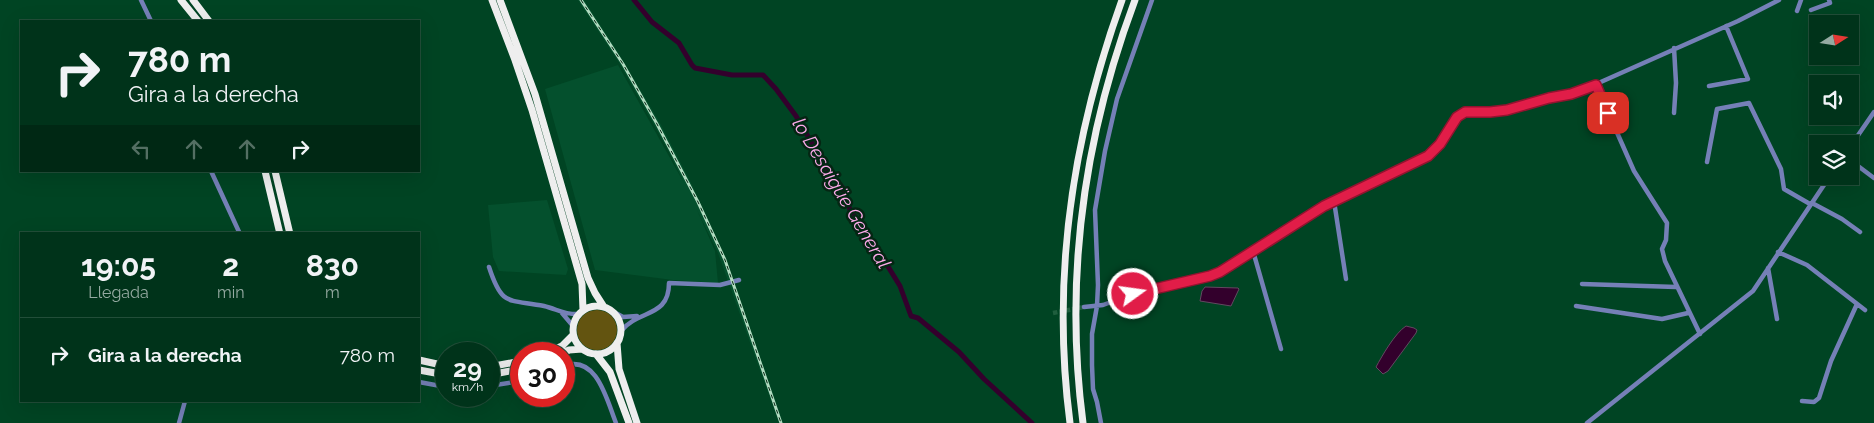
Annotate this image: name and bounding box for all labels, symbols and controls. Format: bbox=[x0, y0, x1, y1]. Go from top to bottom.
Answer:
north arrow bbox=[1809, 15, 1859, 65]
map controls bbox=[1809, 15, 1859, 185]
text: 780 m bbox=[128, 39, 231, 80]
icon: right bbox=[45, 40, 110, 105]
button: sound bbox=[1809, 75, 1859, 125]
text: Gira a la derecha bbox=[128, 81, 299, 107]
pin bbox=[1587, 92, 1629, 134]
icon: arrive bbox=[1594, 99, 1622, 127]
water label: lo Desaigüe General bbox=[788, 114, 896, 272]
icon: left bbox=[127, 135, 155, 163]
icon: ahead bbox=[180, 135, 208, 163]
icon: ahead bbox=[233, 135, 261, 163]
icon: right bbox=[286, 135, 314, 163]
button: layers bbox=[1809, 135, 1859, 185]
text: 19:05 bbox=[81, 248, 156, 283]
text: 2 bbox=[222, 248, 239, 283]
text: 830 bbox=[306, 248, 359, 283]
position arrow bbox=[1106, 267, 1158, 319]
text: Llegada bbox=[88, 283, 149, 302]
text: min bbox=[217, 283, 245, 302]
text: m bbox=[325, 283, 340, 302]
icon: right bbox=[45, 341, 73, 369]
speed limit sign: 30 bbox=[510, 342, 575, 407]
text: Gira a la derecha bbox=[88, 344, 242, 366]
text: 780 m bbox=[340, 344, 395, 366]
text: 29 bbox=[453, 353, 482, 383]
text: km/h bbox=[452, 380, 483, 394]

